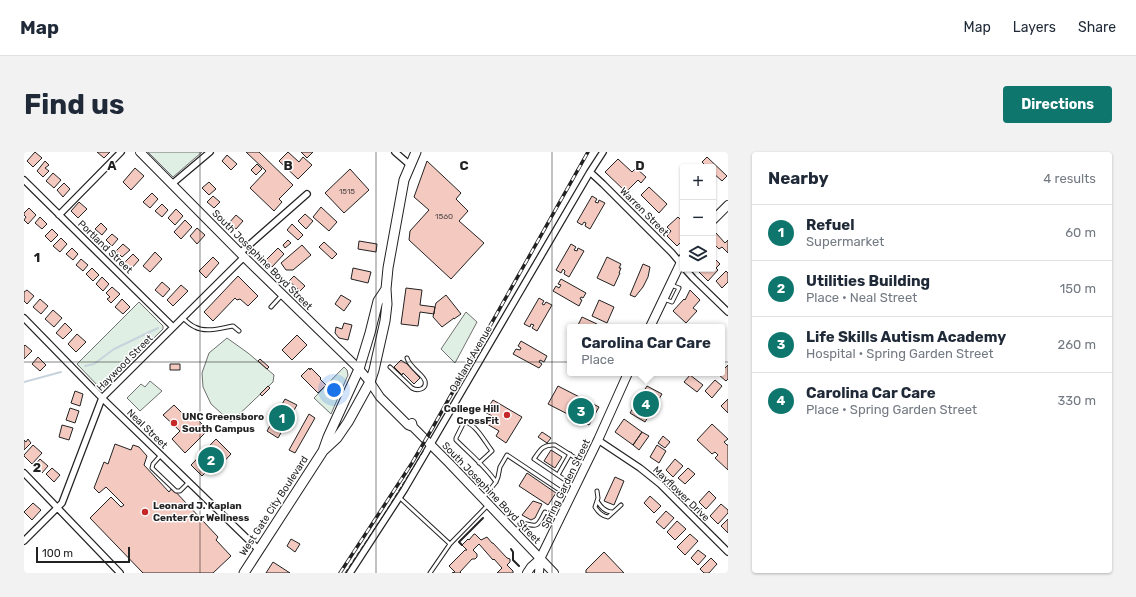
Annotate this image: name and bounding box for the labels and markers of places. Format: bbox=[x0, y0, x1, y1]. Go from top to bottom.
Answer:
pin: 4 bbox=[633, 389, 659, 419]
pin: 3 bbox=[568, 396, 594, 426]
pin: 1 bbox=[269, 403, 295, 433]
place label: College Hill CrossFit bbox=[444, 403, 499, 427]
marker: College Hill CrossFit bbox=[502, 410, 512, 420]
place label: UNC Greensboro South Campus bbox=[182, 411, 264, 435]
marker: UNC Greensboro South Campus bbox=[169, 418, 179, 428]
pin: 2 bbox=[198, 445, 224, 475]
place label: Leonard J. Kaplan Center for Wellness bbox=[153, 500, 250, 524]
marker: Leonard J. Kaplan Center for Wellness bbox=[140, 507, 150, 517]

